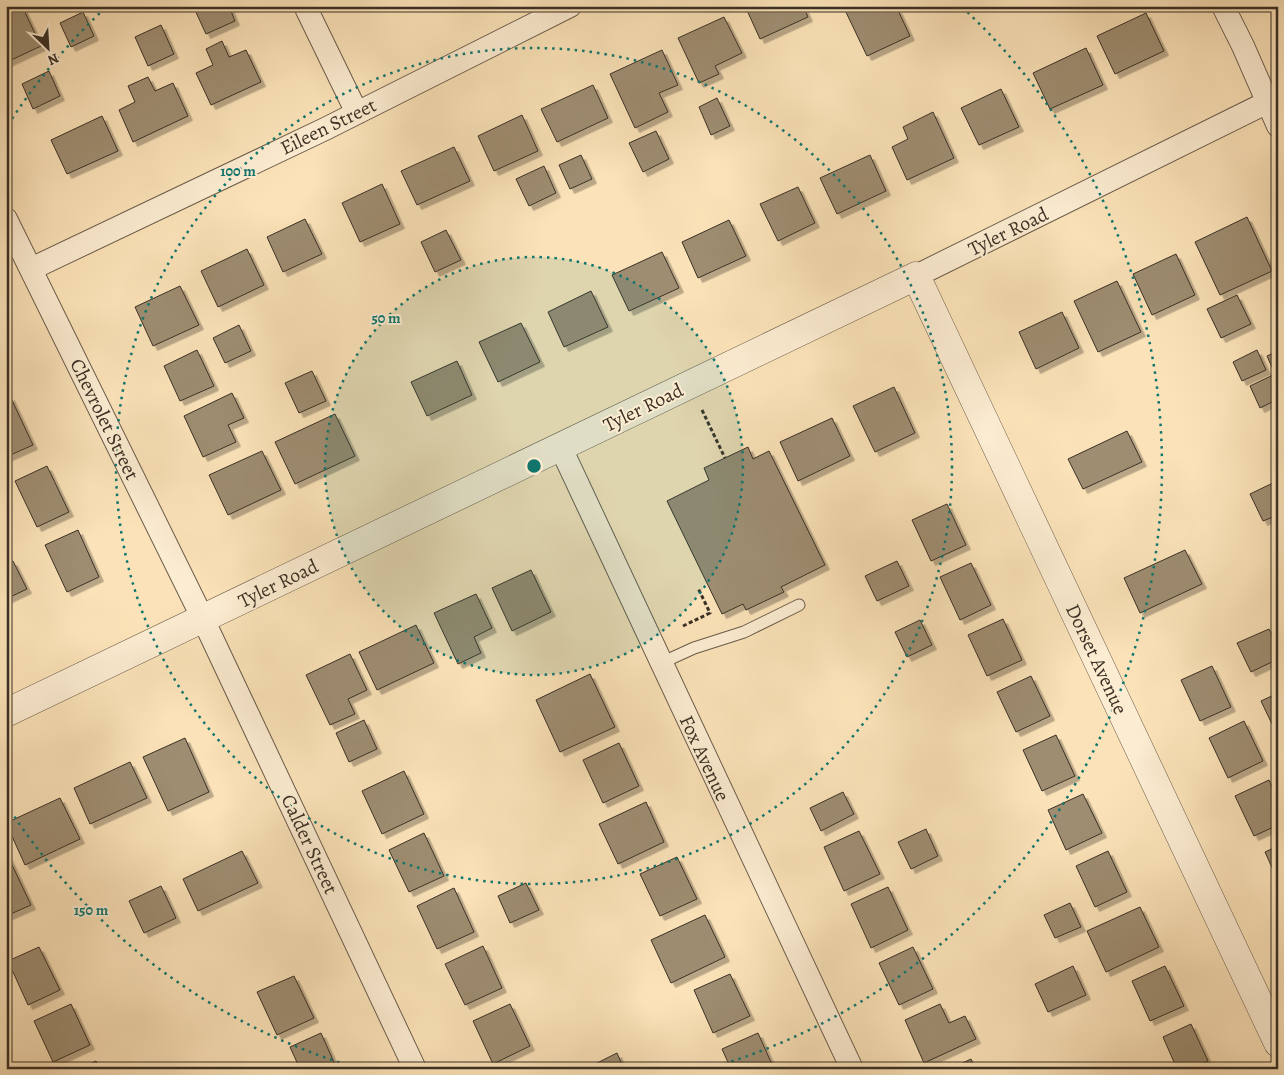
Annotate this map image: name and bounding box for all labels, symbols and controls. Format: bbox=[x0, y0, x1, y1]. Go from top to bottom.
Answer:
north arrow bbox=[22, 22, 72, 72]
text: N bbox=[45, 49, 62, 70]
street label: Eileen Street bbox=[276, 91, 381, 161]
text: 100 m bbox=[220, 161, 256, 181]
street label: Tyler Road bbox=[964, 200, 1053, 262]
text: 50 m bbox=[371, 308, 401, 328]
street label: Chevrolet Street bbox=[63, 354, 146, 485]
street label: Tyler Road bbox=[599, 376, 688, 438]
centre of rings bbox=[525, 457, 543, 475]
street label: Tyler Road bbox=[234, 552, 323, 614]
street label: Dorset Avenue bbox=[1059, 600, 1134, 719]
street label: Fox Avenue bbox=[673, 711, 736, 806]
street label: Calder Street bbox=[275, 790, 345, 899]
text: 150 m bbox=[74, 900, 109, 920]

